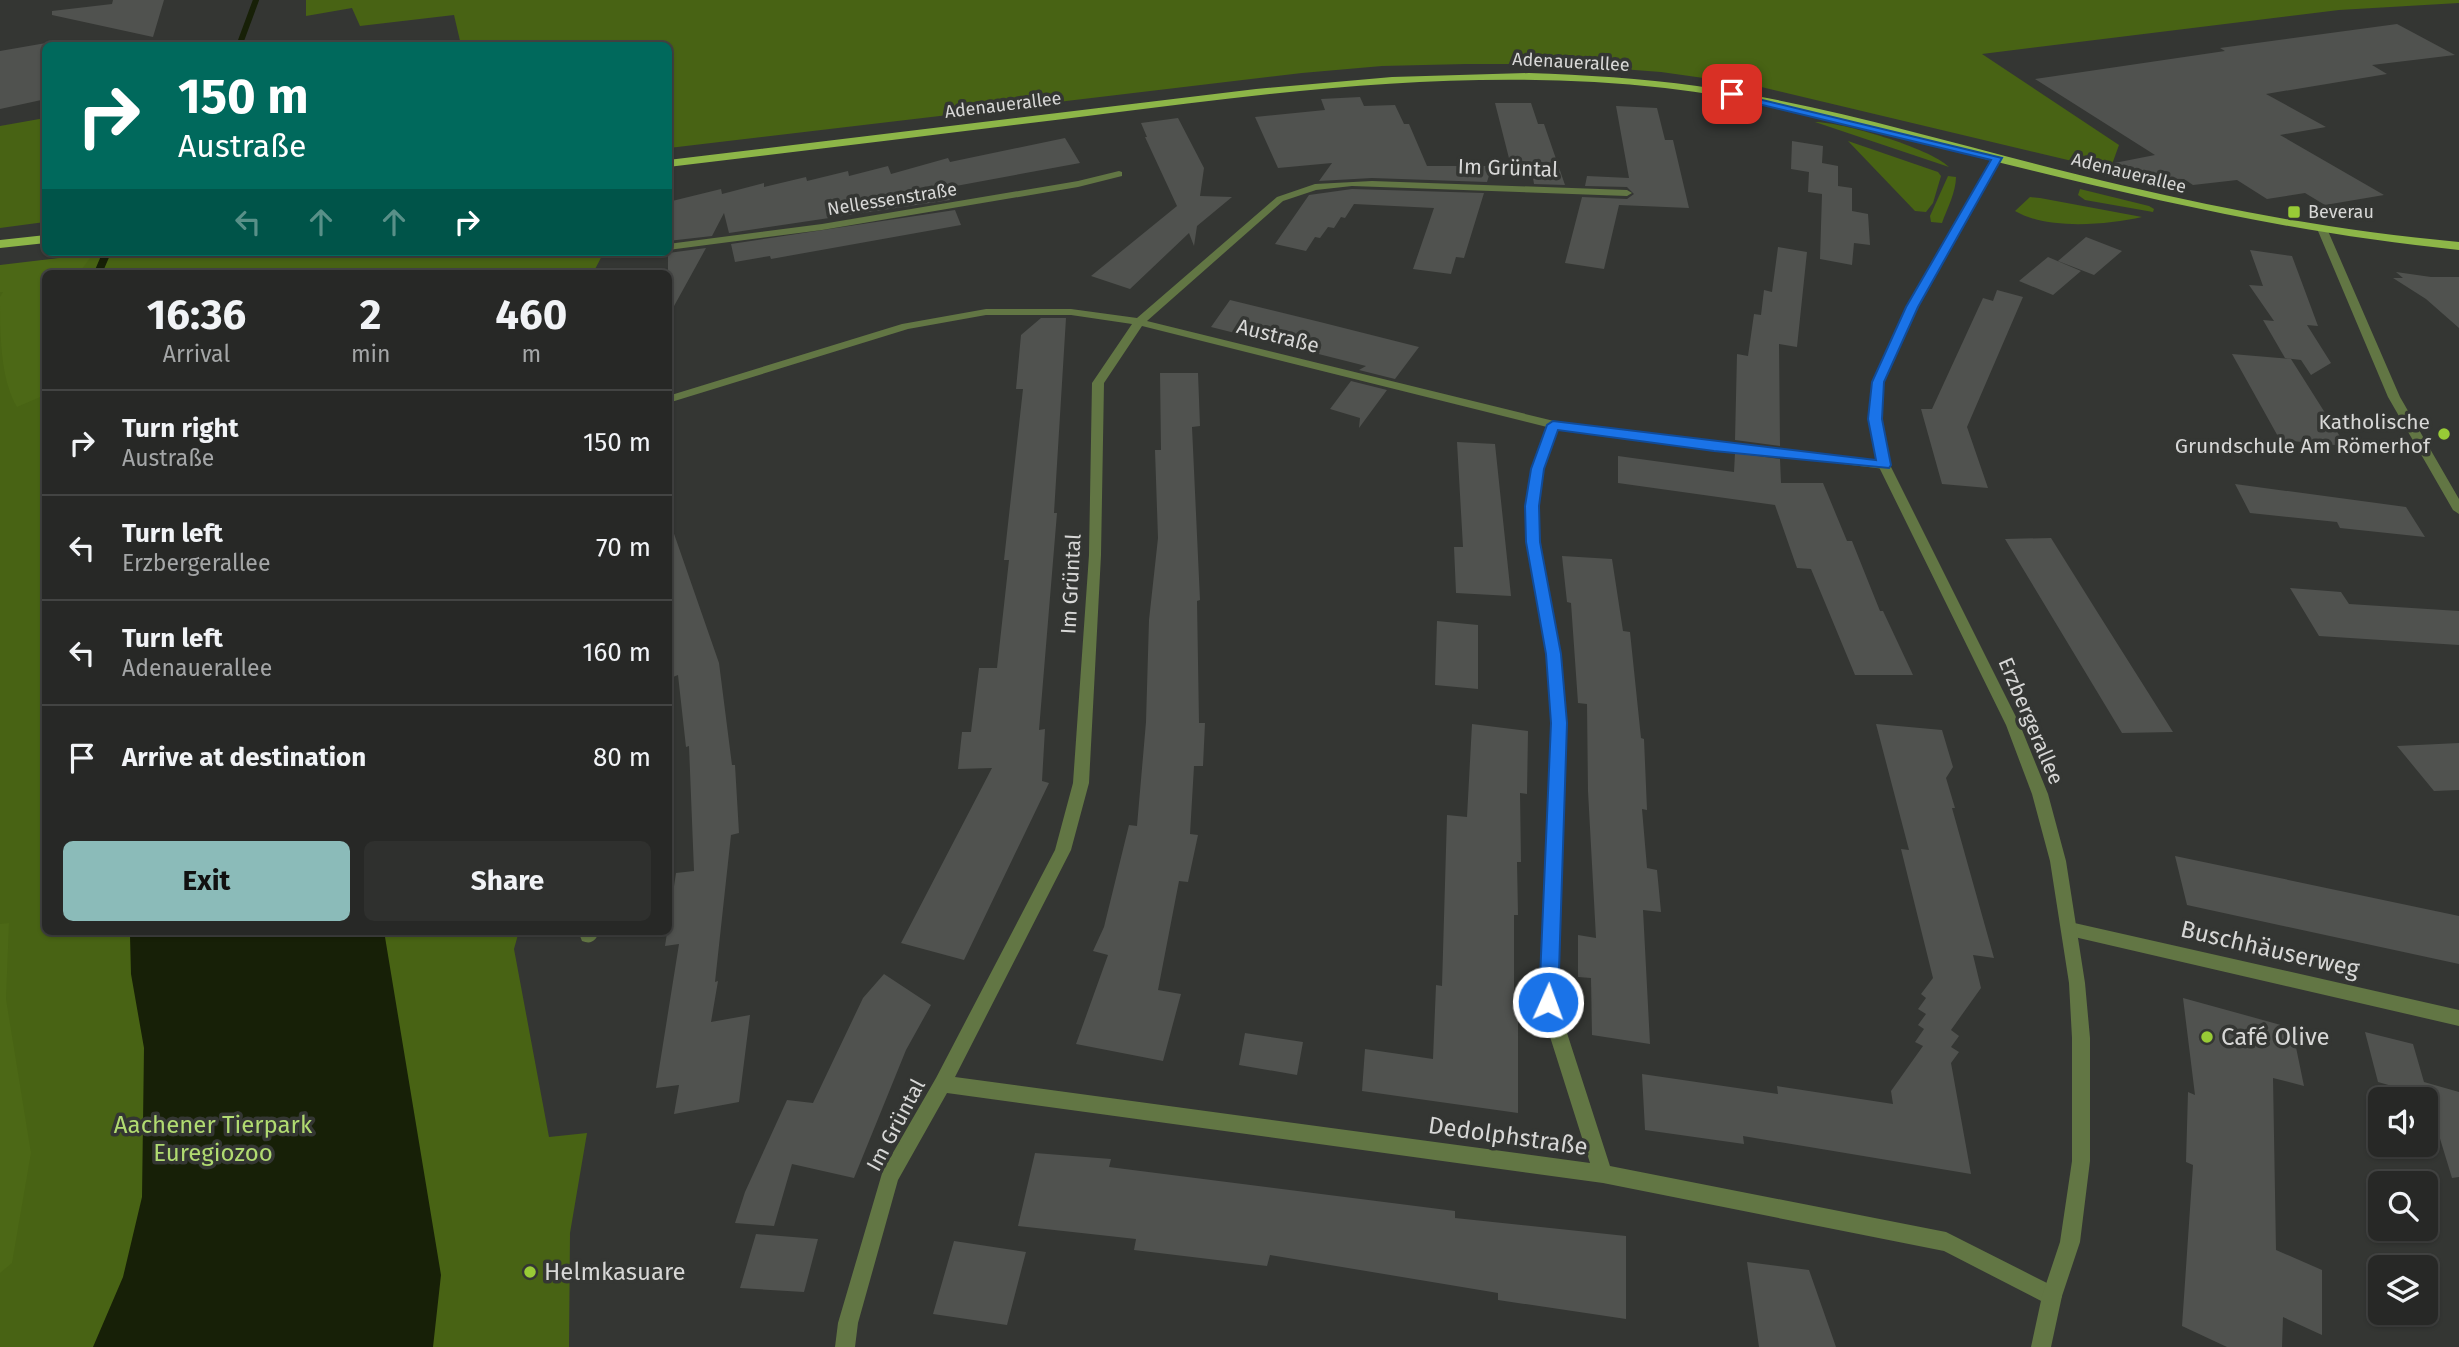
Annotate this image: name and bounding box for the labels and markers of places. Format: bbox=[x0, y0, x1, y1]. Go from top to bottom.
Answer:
pin bbox=[1702, 64, 1762, 124]
place label: Beverau bbox=[2308, 201, 2374, 223]
marker: Beverau bbox=[2286, 204, 2302, 220]
place label: Katholische Grundschule Am Römerhof bbox=[2175, 409, 2432, 459]
marker: Katholische Grundschule Am Römerhof bbox=[2436, 426, 2452, 442]
place label: Café Olive bbox=[2221, 1023, 2330, 1051]
marker: Café Olive bbox=[2199, 1029, 2215, 1045]
place label: Helmkasuare bbox=[544, 1258, 686, 1286]
marker: Helmkasuare bbox=[522, 1264, 538, 1280]

